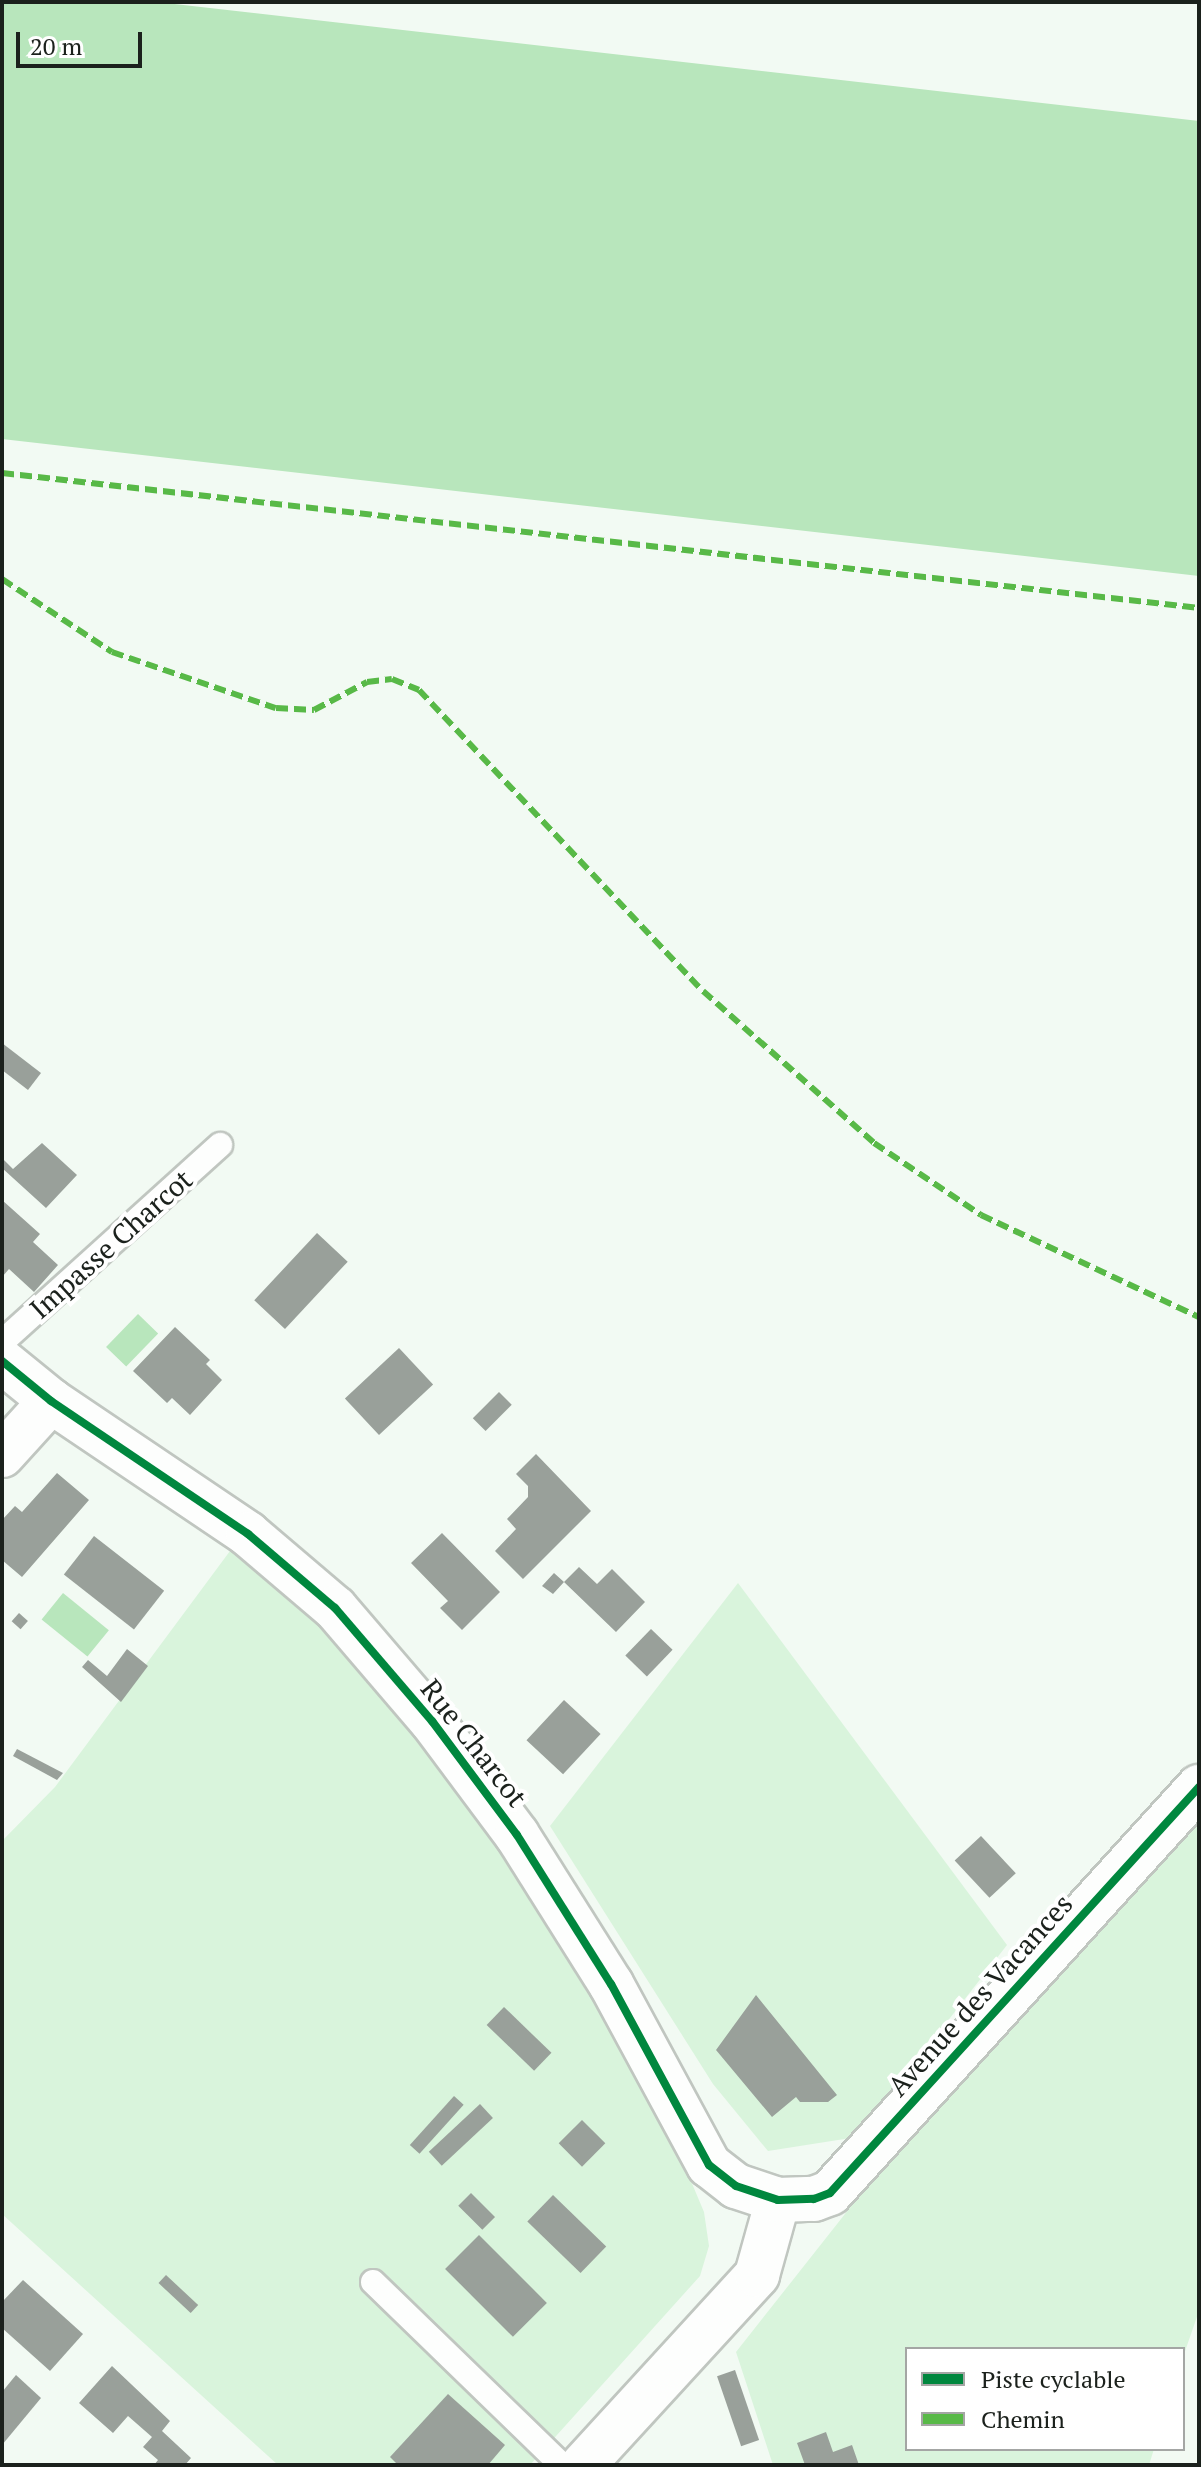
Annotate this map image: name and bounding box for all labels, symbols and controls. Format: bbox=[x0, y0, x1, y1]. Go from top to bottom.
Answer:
scale bar bbox=[20, 16, 146, 66]
text: 20 m bbox=[30, 30, 82, 62]
street label: Impasse Charcot bbox=[23, 1162, 199, 1326]
street label: Rue Charcot bbox=[414, 1673, 534, 1813]
street label: Avenue des Vacances bbox=[880, 1887, 1080, 2103]
legend bbox=[905, 2347, 1185, 2451]
text: Piste cyclable bbox=[981, 2363, 1126, 2395]
text: Chemin bbox=[981, 2403, 1065, 2435]

